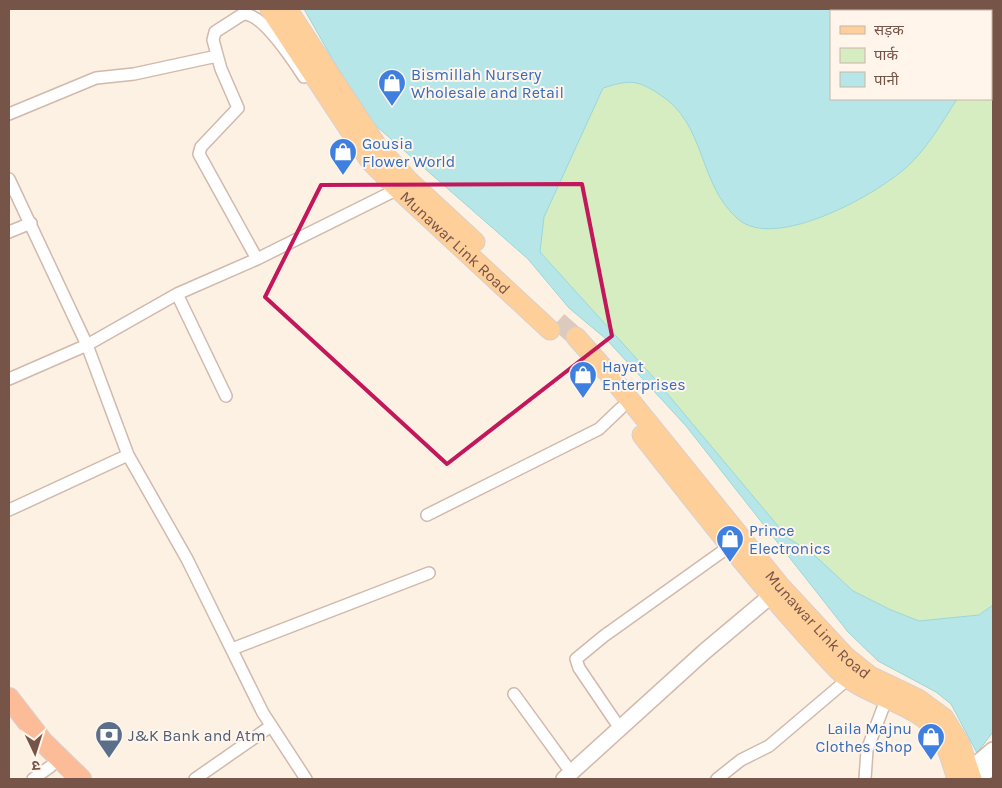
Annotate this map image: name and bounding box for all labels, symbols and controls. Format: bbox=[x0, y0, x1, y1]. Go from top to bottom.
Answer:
legend bbox=[830, 10, 992, 100]
text: सड़क bbox=[874, 21, 904, 39]
text: पार्क bbox=[874, 46, 898, 64]
place label: Bismillah Nursery Wholesale and Retail bbox=[411, 65, 564, 102]
shop icon: Bismillah Nursery Wholesale and Retail bbox=[377, 68, 407, 107]
text: पानी bbox=[874, 71, 900, 89]
place label: Gousia Flower World bbox=[362, 134, 455, 171]
shop icon: Gousia Flower World bbox=[328, 137, 358, 176]
street label: Munawar Link Road bbox=[397, 187, 515, 298]
place label: Hayat Enterprises bbox=[602, 357, 686, 394]
shop icon: Hayat Enterprises bbox=[568, 360, 598, 399]
place label: Prince Electronics bbox=[749, 521, 831, 558]
shop icon: Prince Electronics bbox=[715, 524, 745, 563]
street label: Munawar Link Road bbox=[762, 566, 875, 682]
place label: Laila Majnu Clothes Shop bbox=[815, 719, 912, 756]
bank icon: J&K Bank and Atm bbox=[94, 720, 124, 759]
shop icon: Laila Majnu Clothes Shop bbox=[916, 722, 946, 761]
place label: J&K Bank and Atm bbox=[128, 726, 266, 745]
north arrow bbox=[10, 728, 60, 778]
text: उ bbox=[30, 757, 41, 774]

